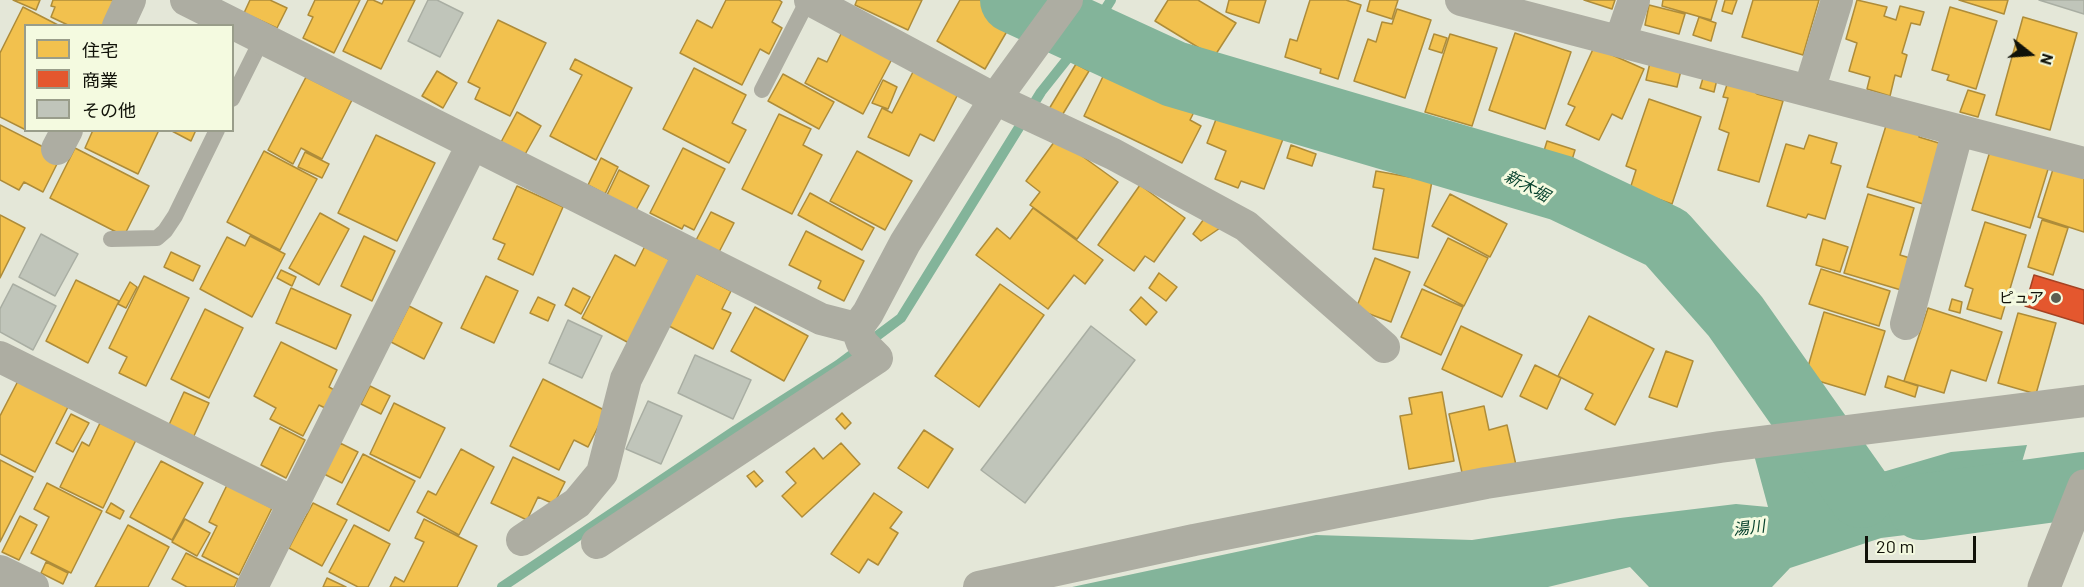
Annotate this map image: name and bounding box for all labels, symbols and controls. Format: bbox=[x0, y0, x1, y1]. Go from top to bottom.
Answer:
legend bbox=[24, 24, 234, 132]
north arrow bbox=[2000, 24, 2060, 84]
text: 住宅 bbox=[82, 39, 118, 61]
text: N bbox=[2037, 52, 2058, 67]
text: 商業 bbox=[82, 69, 118, 91]
text: その他 bbox=[82, 99, 136, 121]
water label: 新木堀 bbox=[1501, 166, 1553, 206]
place label: ピュア bbox=[1999, 289, 2044, 307]
marker: ピュア bbox=[2049, 291, 2063, 305]
water label: 湯川 bbox=[1732, 517, 1766, 539]
scale bar bbox=[1868, 524, 1979, 562]
text: 20 m bbox=[1876, 535, 1914, 557]

